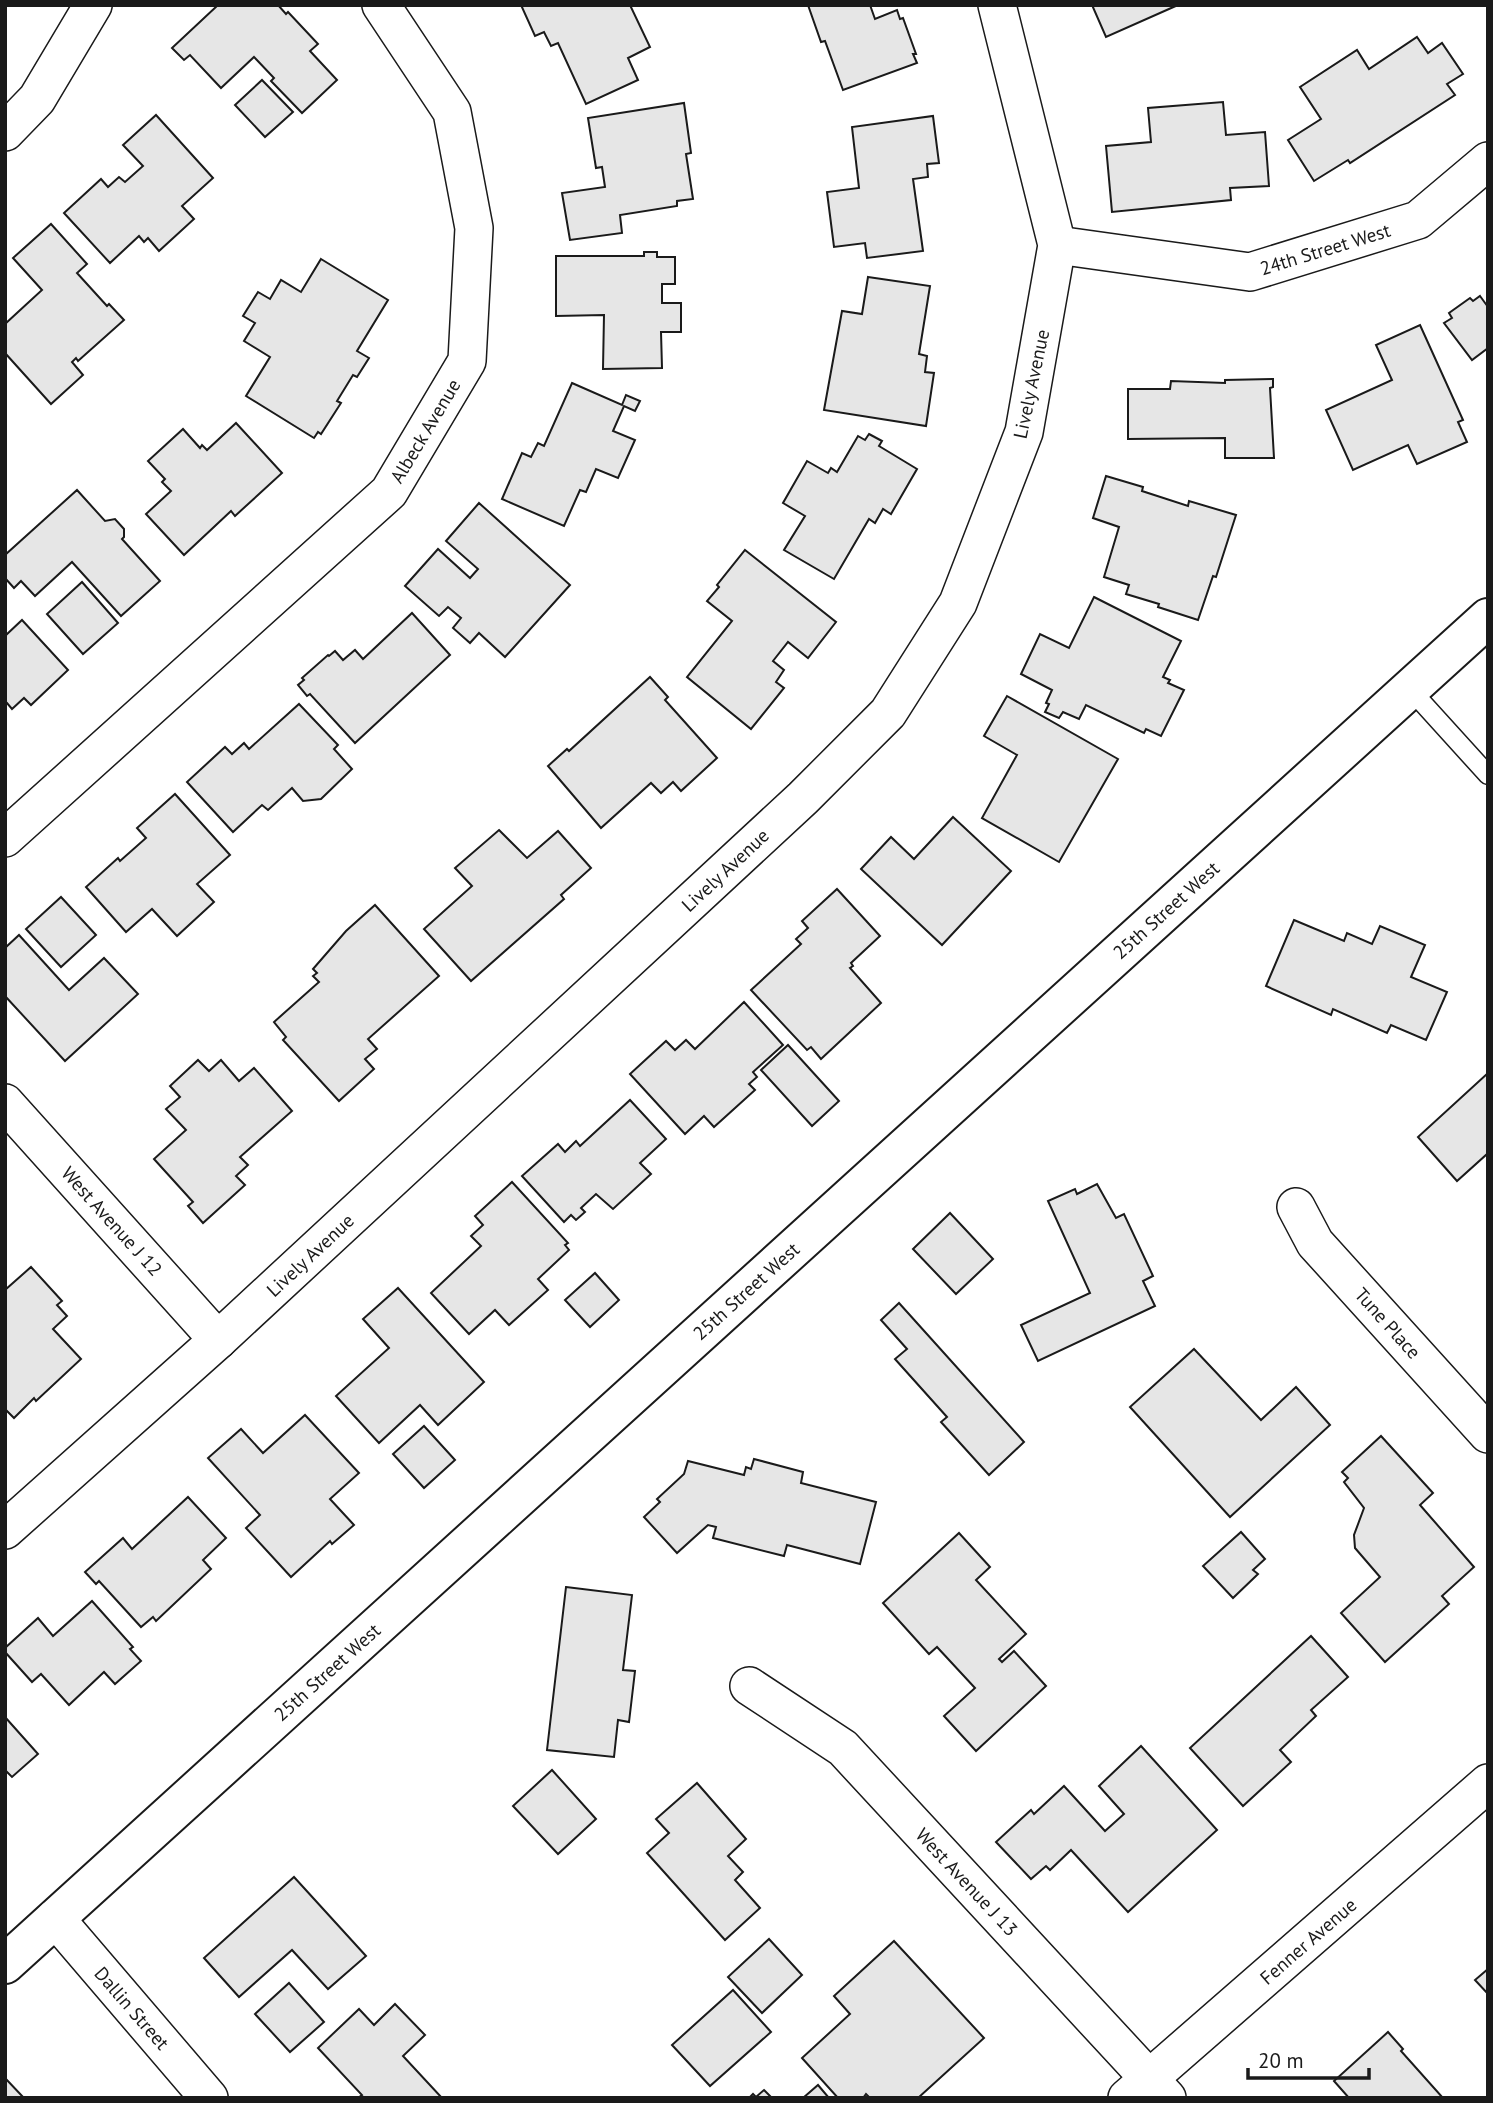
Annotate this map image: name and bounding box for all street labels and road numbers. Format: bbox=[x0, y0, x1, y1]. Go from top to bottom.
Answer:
street label: 24th Street West bbox=[1257, 218, 1394, 280]
street label: Lively Avenue bbox=[1008, 327, 1054, 441]
street label: Albeck Avenue bbox=[385, 375, 465, 487]
street label: Lively Avenue bbox=[676, 823, 774, 917]
street label: 25th Street West bbox=[1108, 856, 1225, 964]
street label: West Avenue J 12 bbox=[57, 1161, 167, 1281]
street label: Lively Avenue bbox=[261, 1208, 359, 1302]
street label: 25th Street West bbox=[688, 1237, 805, 1345]
street label: Tune Place bbox=[1350, 1283, 1426, 1363]
street label: 25th Street West bbox=[269, 1618, 386, 1726]
street label: West Avenue J 13 bbox=[911, 1823, 1023, 1941]
street label: Fenner Avenue bbox=[1255, 1893, 1361, 1989]
street label: Dallin Street bbox=[89, 1962, 175, 2055]

